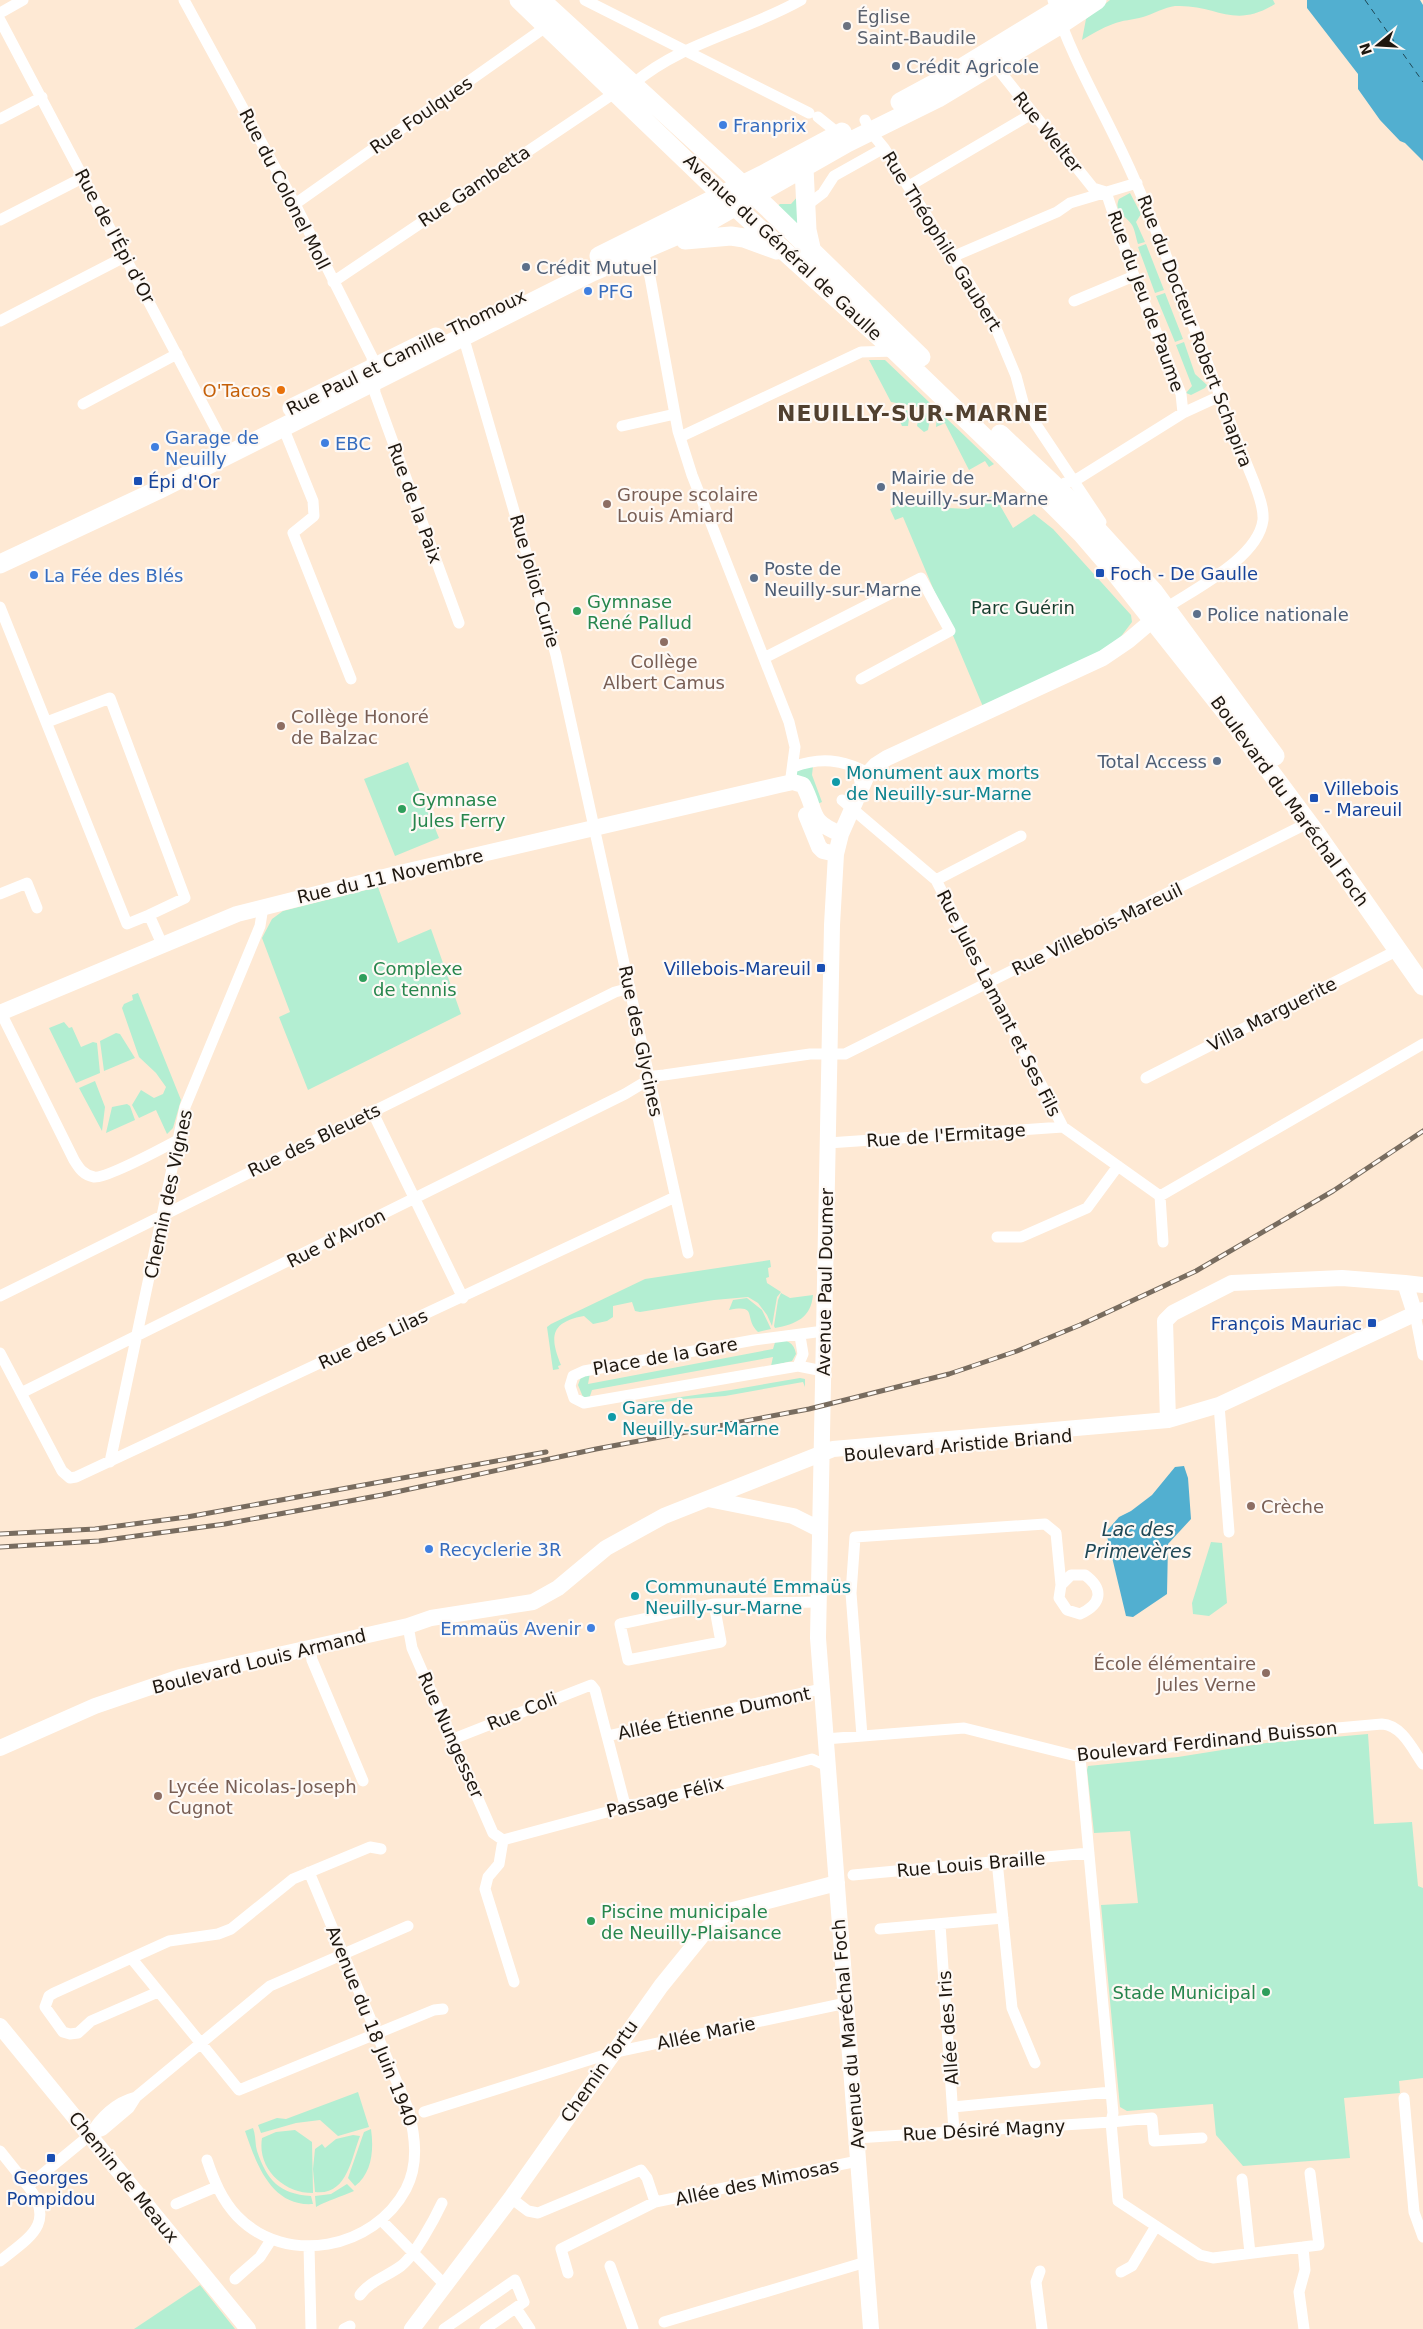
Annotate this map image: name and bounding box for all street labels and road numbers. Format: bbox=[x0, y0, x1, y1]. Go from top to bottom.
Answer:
street label: Rue Foulques bbox=[366, 72, 476, 158]
street label: Rue Welter bbox=[1009, 87, 1087, 177]
street label: Rue du Colonel Moll bbox=[235, 105, 335, 273]
street label: Rue Gambetta bbox=[414, 141, 534, 231]
street label: Rue Théophile Gaubert bbox=[878, 148, 1006, 334]
street label: Avenue du Général de Gaulle bbox=[679, 149, 887, 345]
street label: Rue de l'Épi d'Or bbox=[71, 165, 160, 307]
street label: Rue du Docteur Robert Schapira bbox=[1133, 192, 1257, 470]
street label: Rue du Jeu de Paume bbox=[1103, 208, 1189, 394]
street label: Rue Paul et Camille Thomoux bbox=[283, 285, 530, 419]
street label: Rue de la Paix bbox=[383, 440, 447, 566]
street label: Rue Joliot Curie bbox=[506, 512, 564, 650]
street label: Boulevard du Maréchal Foch bbox=[1207, 692, 1373, 910]
street label: Rue du 11 Novembre bbox=[295, 844, 485, 908]
street label: Rue Villebois-Mareuil bbox=[1008, 879, 1186, 979]
street label: Rue Jules Lamant et Ses Fils bbox=[933, 886, 1065, 1120]
street label: Rue des Glycines bbox=[615, 964, 667, 1118]
street label: Villa Marguerite bbox=[1204, 972, 1340, 1056]
street label: Rue des Bleuets bbox=[244, 1099, 384, 1181]
street label: Chemin des Vignes bbox=[140, 1107, 196, 1281]
street label: Rue de l'Ermitage bbox=[866, 1119, 1026, 1151]
street label: Avenue Paul Doumer bbox=[813, 1187, 837, 1376]
street label: Rue d'Avron bbox=[283, 1204, 389, 1272]
street label: Rue des Lilas bbox=[315, 1305, 431, 1373]
street label: Place de la Gare bbox=[591, 1333, 739, 1379]
street label: Boulevard Aristide Briand bbox=[843, 1425, 1073, 1465]
street label: Boulevard Louis Armand bbox=[150, 1624, 368, 1698]
street label: Rue Nungesser bbox=[414, 1669, 488, 1802]
street label: Allée Étienne Dumont bbox=[616, 1682, 812, 1744]
street label: Rue Coli bbox=[484, 1687, 560, 1735]
street label: Boulevard Ferdinand Buisson bbox=[1076, 1717, 1338, 1765]
street label: Passage Félix bbox=[604, 1772, 726, 1822]
street label: Rue Louis Braille bbox=[896, 1847, 1046, 1881]
street label: Avenue du Maréchal Foch bbox=[827, 1918, 869, 2150]
street label: Avenue du 18 Juin 1940 bbox=[322, 1923, 422, 2129]
street label: Allée des Iris bbox=[934, 1970, 962, 2086]
street label: Allée Marie bbox=[655, 2012, 757, 2054]
street label: Chemin Tortu bbox=[556, 2016, 642, 2126]
street label: Chemin de Meaux bbox=[65, 2107, 184, 2247]
street label: Rue Désiré Magny bbox=[902, 2115, 1066, 2145]
street label: Allée des Mimosas bbox=[673, 2154, 841, 2210]

